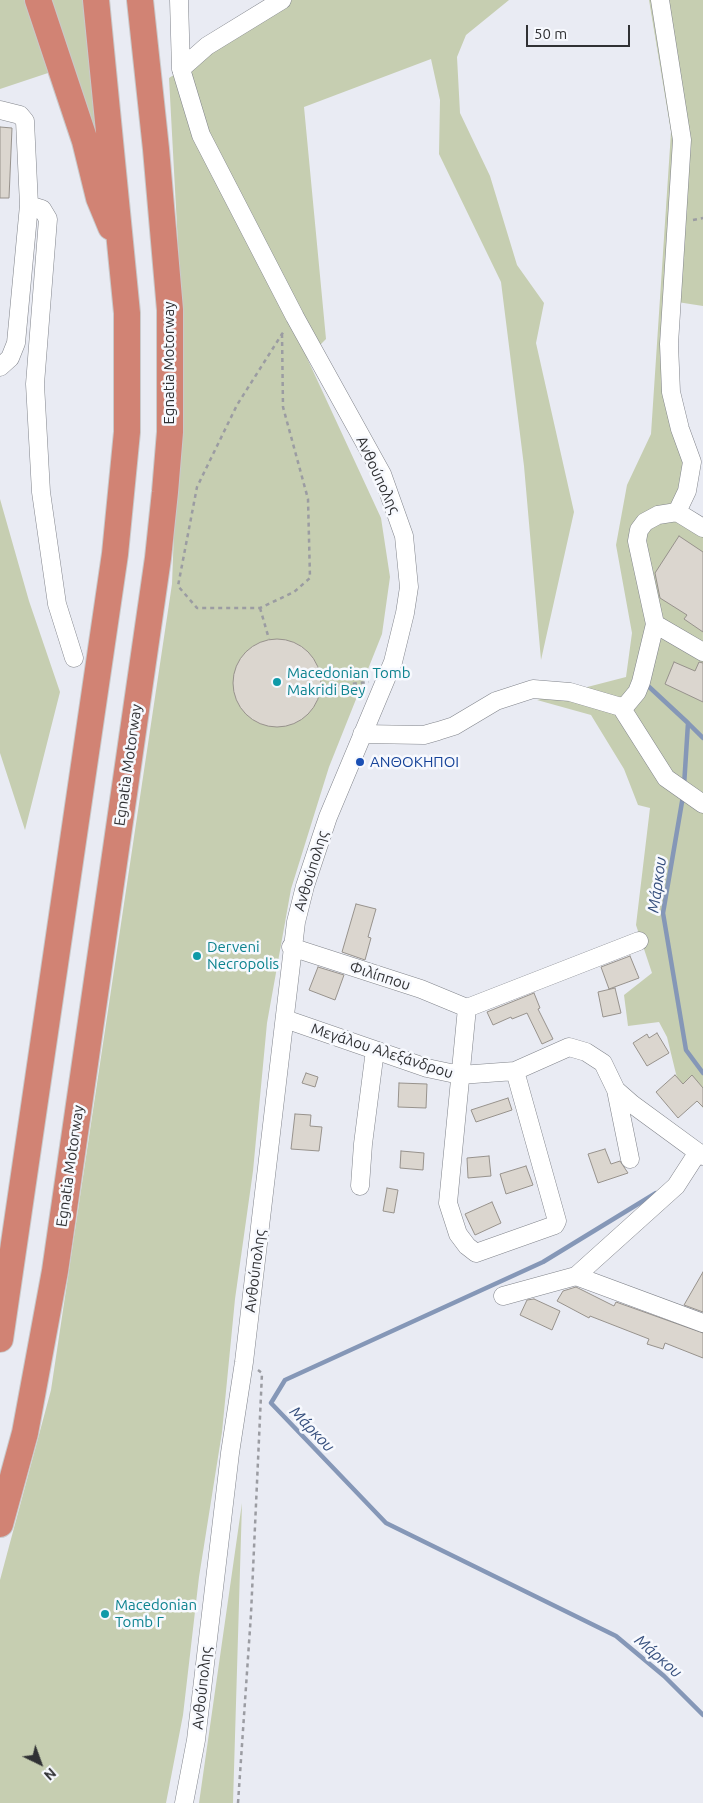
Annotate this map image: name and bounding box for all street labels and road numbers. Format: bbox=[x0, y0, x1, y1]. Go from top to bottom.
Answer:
street label: Egnatia Motorway bbox=[160, 302, 178, 424]
street label: Ανθούπολης bbox=[352, 433, 404, 517]
street label: Egnatia Motorway bbox=[111, 703, 145, 827]
street label: Ανθούπολης bbox=[290, 829, 332, 913]
street label: Φιλίππου bbox=[347, 958, 413, 994]
street label: Μεγάλου Αλεξάνδρου bbox=[309, 1020, 455, 1082]
street label: Egnatia Motorway bbox=[53, 1104, 87, 1228]
street label: Ανθούπολης bbox=[241, 1229, 269, 1313]
street label: Ανθούπολης bbox=[189, 1646, 215, 1730]

